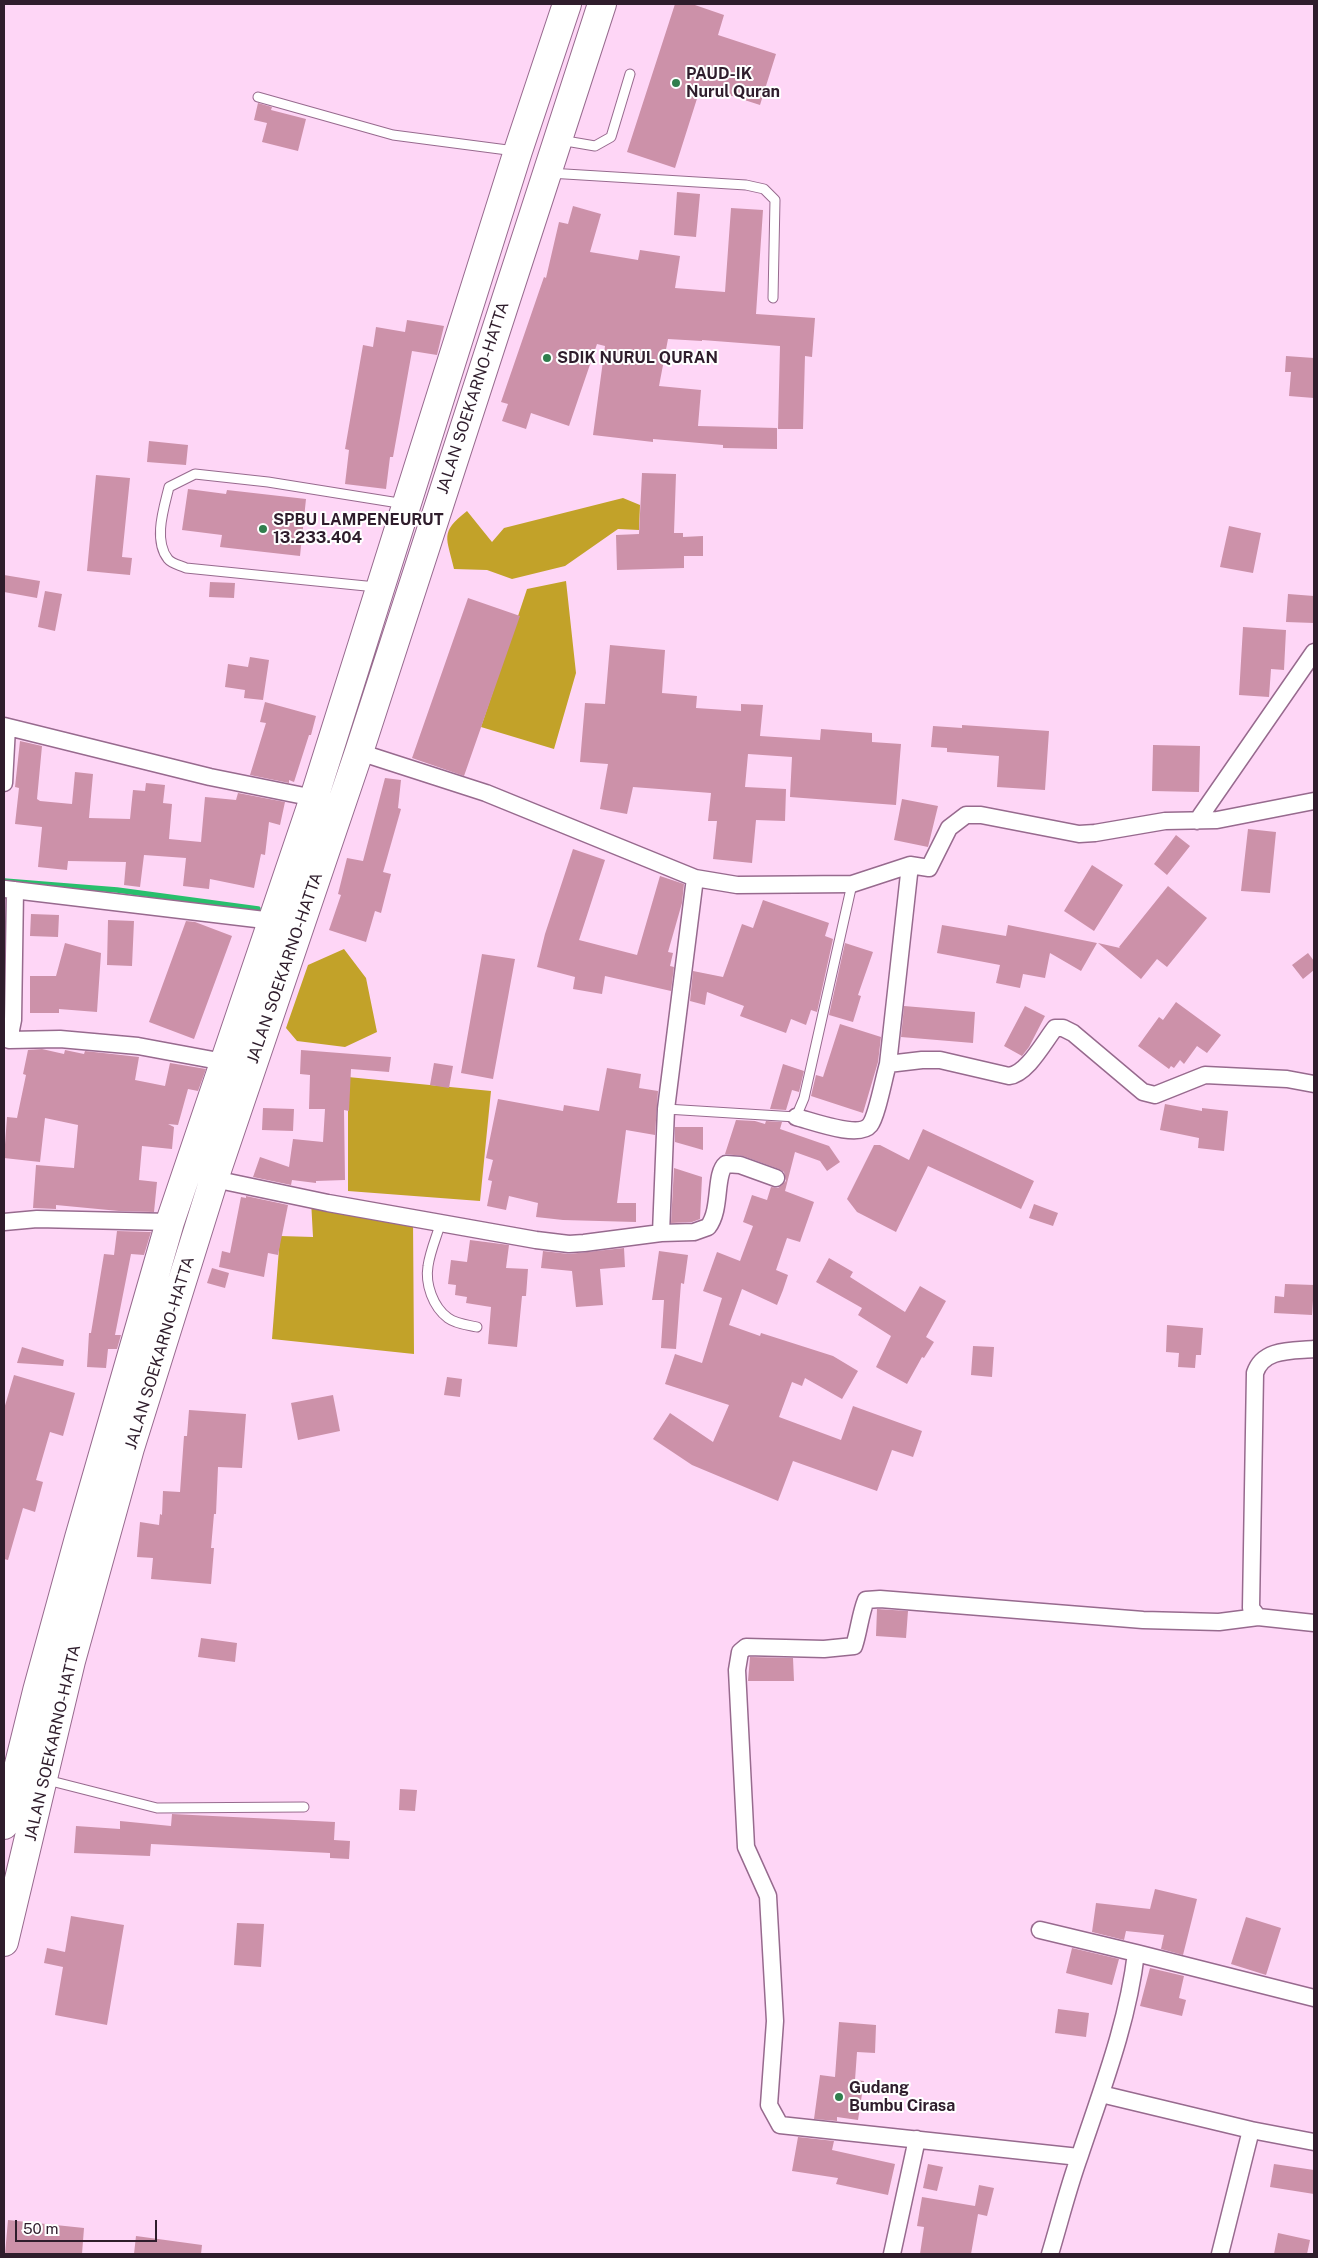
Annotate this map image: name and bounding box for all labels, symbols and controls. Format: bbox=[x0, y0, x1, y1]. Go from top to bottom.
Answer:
place label: PAUD-IK Nurul Quran bbox=[686, 64, 780, 102]
marker: PAUD-IK Nurul Quran bbox=[670, 77, 682, 89]
street label: JALAN SOEKARNO-HATTA bbox=[433, 300, 513, 496]
place label: SDIK NURUL QURAN bbox=[557, 348, 718, 368]
marker: SDIK NURUL QURAN bbox=[541, 352, 553, 364]
place label: SPBU LAMPENEURUT 13.233.404 bbox=[273, 510, 444, 548]
marker: SPBU LAMPENEURUT 13.233.404 bbox=[257, 523, 269, 535]
street label: JALAN SOEKARNO-HATTA bbox=[243, 870, 327, 1066]
street label: JALAN SOEKARNO-HATTA bbox=[121, 1254, 199, 1452]
street label: JALAN SOEKARNO-HATTA bbox=[21, 1643, 85, 1843]
place label: Gudang Bumbu Cirasa bbox=[849, 2078, 955, 2116]
marker: Gudang Bumbu Cirasa bbox=[833, 2091, 845, 2103]
scale bar bbox=[18, 2210, 160, 2242]
text: 50 m bbox=[23, 2220, 58, 2237]

